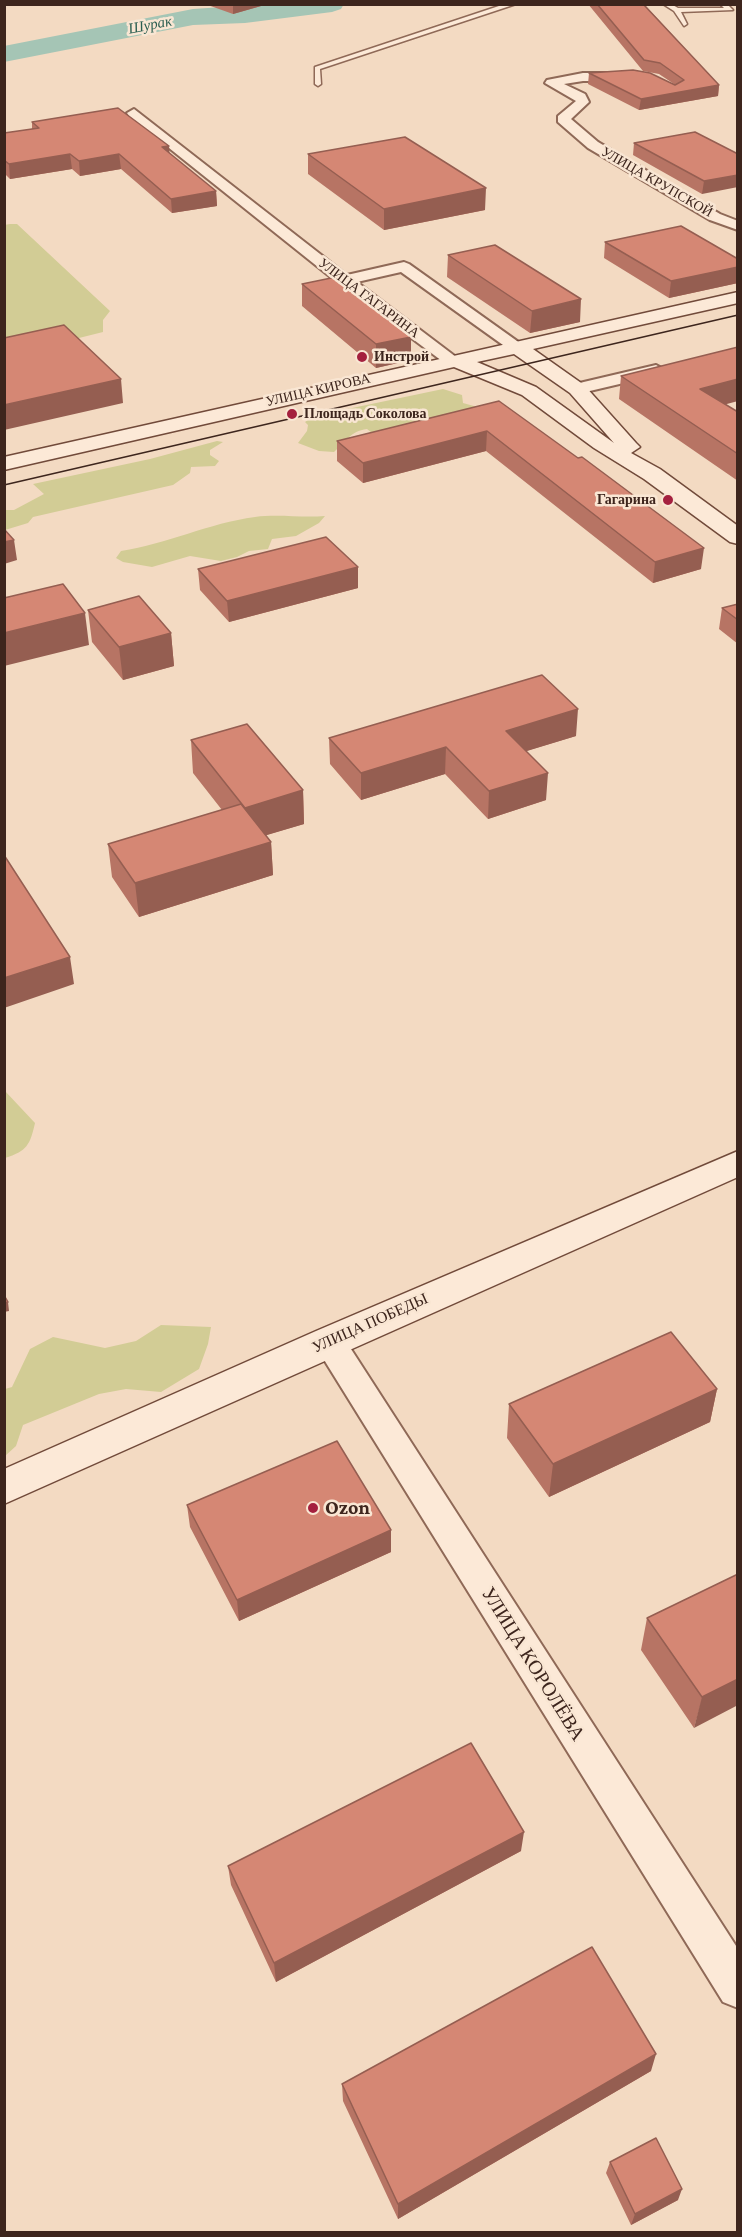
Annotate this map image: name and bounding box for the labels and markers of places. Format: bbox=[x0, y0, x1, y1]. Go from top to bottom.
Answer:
place label: Инстрой bbox=[374, 349, 429, 365]
marker: Инстрой bbox=[355, 350, 369, 364]
place label: Площадь Соколова bbox=[304, 406, 427, 422]
marker: Площадь Соколова bbox=[285, 407, 299, 421]
place label: Гагарина bbox=[597, 492, 656, 508]
marker: Гагарина bbox=[661, 493, 675, 507]
place label: Ozon bbox=[325, 1496, 370, 1520]
marker: Ozon bbox=[306, 1501, 320, 1515]

